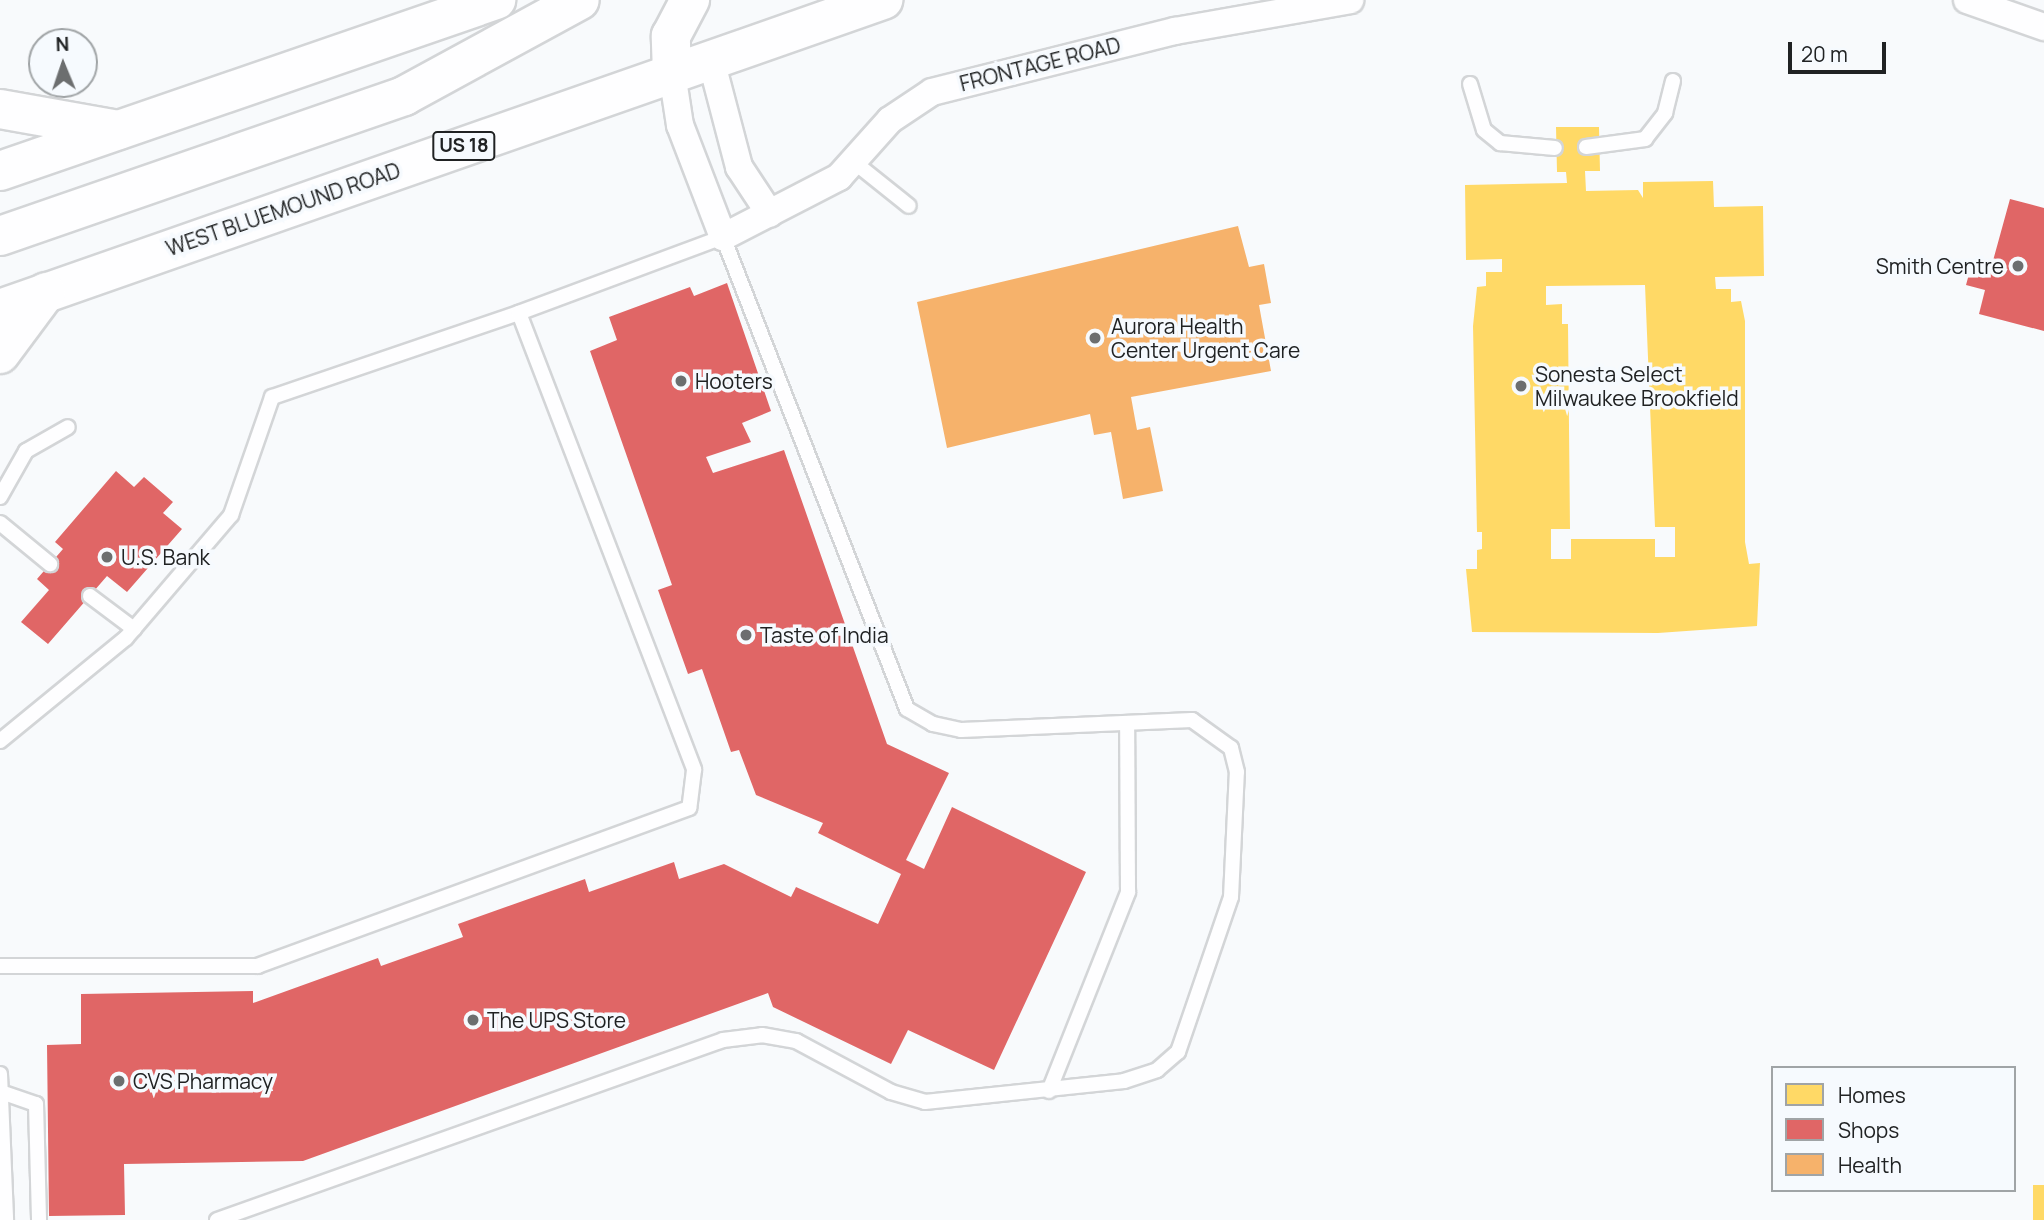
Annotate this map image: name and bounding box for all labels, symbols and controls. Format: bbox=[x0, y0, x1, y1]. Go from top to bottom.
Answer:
north arrow bbox=[28, 28, 98, 98]
scale bar bbox=[1792, 28, 1890, 72]
text: N bbox=[55, 31, 70, 57]
street label: FRONTAGE ROAD bbox=[957, 32, 1123, 96]
text: 20 m bbox=[1801, 40, 1848, 68]
road number: US 18 bbox=[431, 130, 497, 162]
street label: WEST BLUEMOUND ROAD bbox=[162, 157, 404, 261]
place label: Smith Centre bbox=[1876, 253, 2004, 279]
marker: Smith Centre bbox=[2010, 258, 2026, 274]
place label: Aurora Health Center Urgent Care bbox=[1111, 313, 1300, 363]
marker: Aurora Health Center Urgent Care bbox=[1085, 328, 1105, 348]
place label: Sonesta Select Milwaukee Brookfield bbox=[1535, 361, 1739, 411]
place label: Hooters bbox=[695, 368, 773, 394]
marker: Hooters bbox=[673, 373, 689, 389]
marker: Sonesta Select Milwaukee Brookfield bbox=[1513, 378, 1529, 394]
place label: U.S. Bank bbox=[121, 544, 210, 570]
marker: U.S. Bank bbox=[99, 549, 115, 565]
place label: Taste of India bbox=[760, 622, 889, 648]
marker: Taste of India bbox=[738, 627, 754, 643]
place label: The UPS Store bbox=[487, 1007, 626, 1033]
marker: The UPS Store bbox=[465, 1012, 481, 1028]
legend bbox=[1771, 1066, 2016, 1192]
place label: CVS Pharmacy bbox=[133, 1068, 273, 1094]
marker: CVS Pharmacy bbox=[111, 1073, 127, 1089]
text: Homes bbox=[1838, 1081, 1906, 1109]
text: Shops bbox=[1838, 1116, 1899, 1144]
text: Health bbox=[1838, 1151, 1902, 1179]

